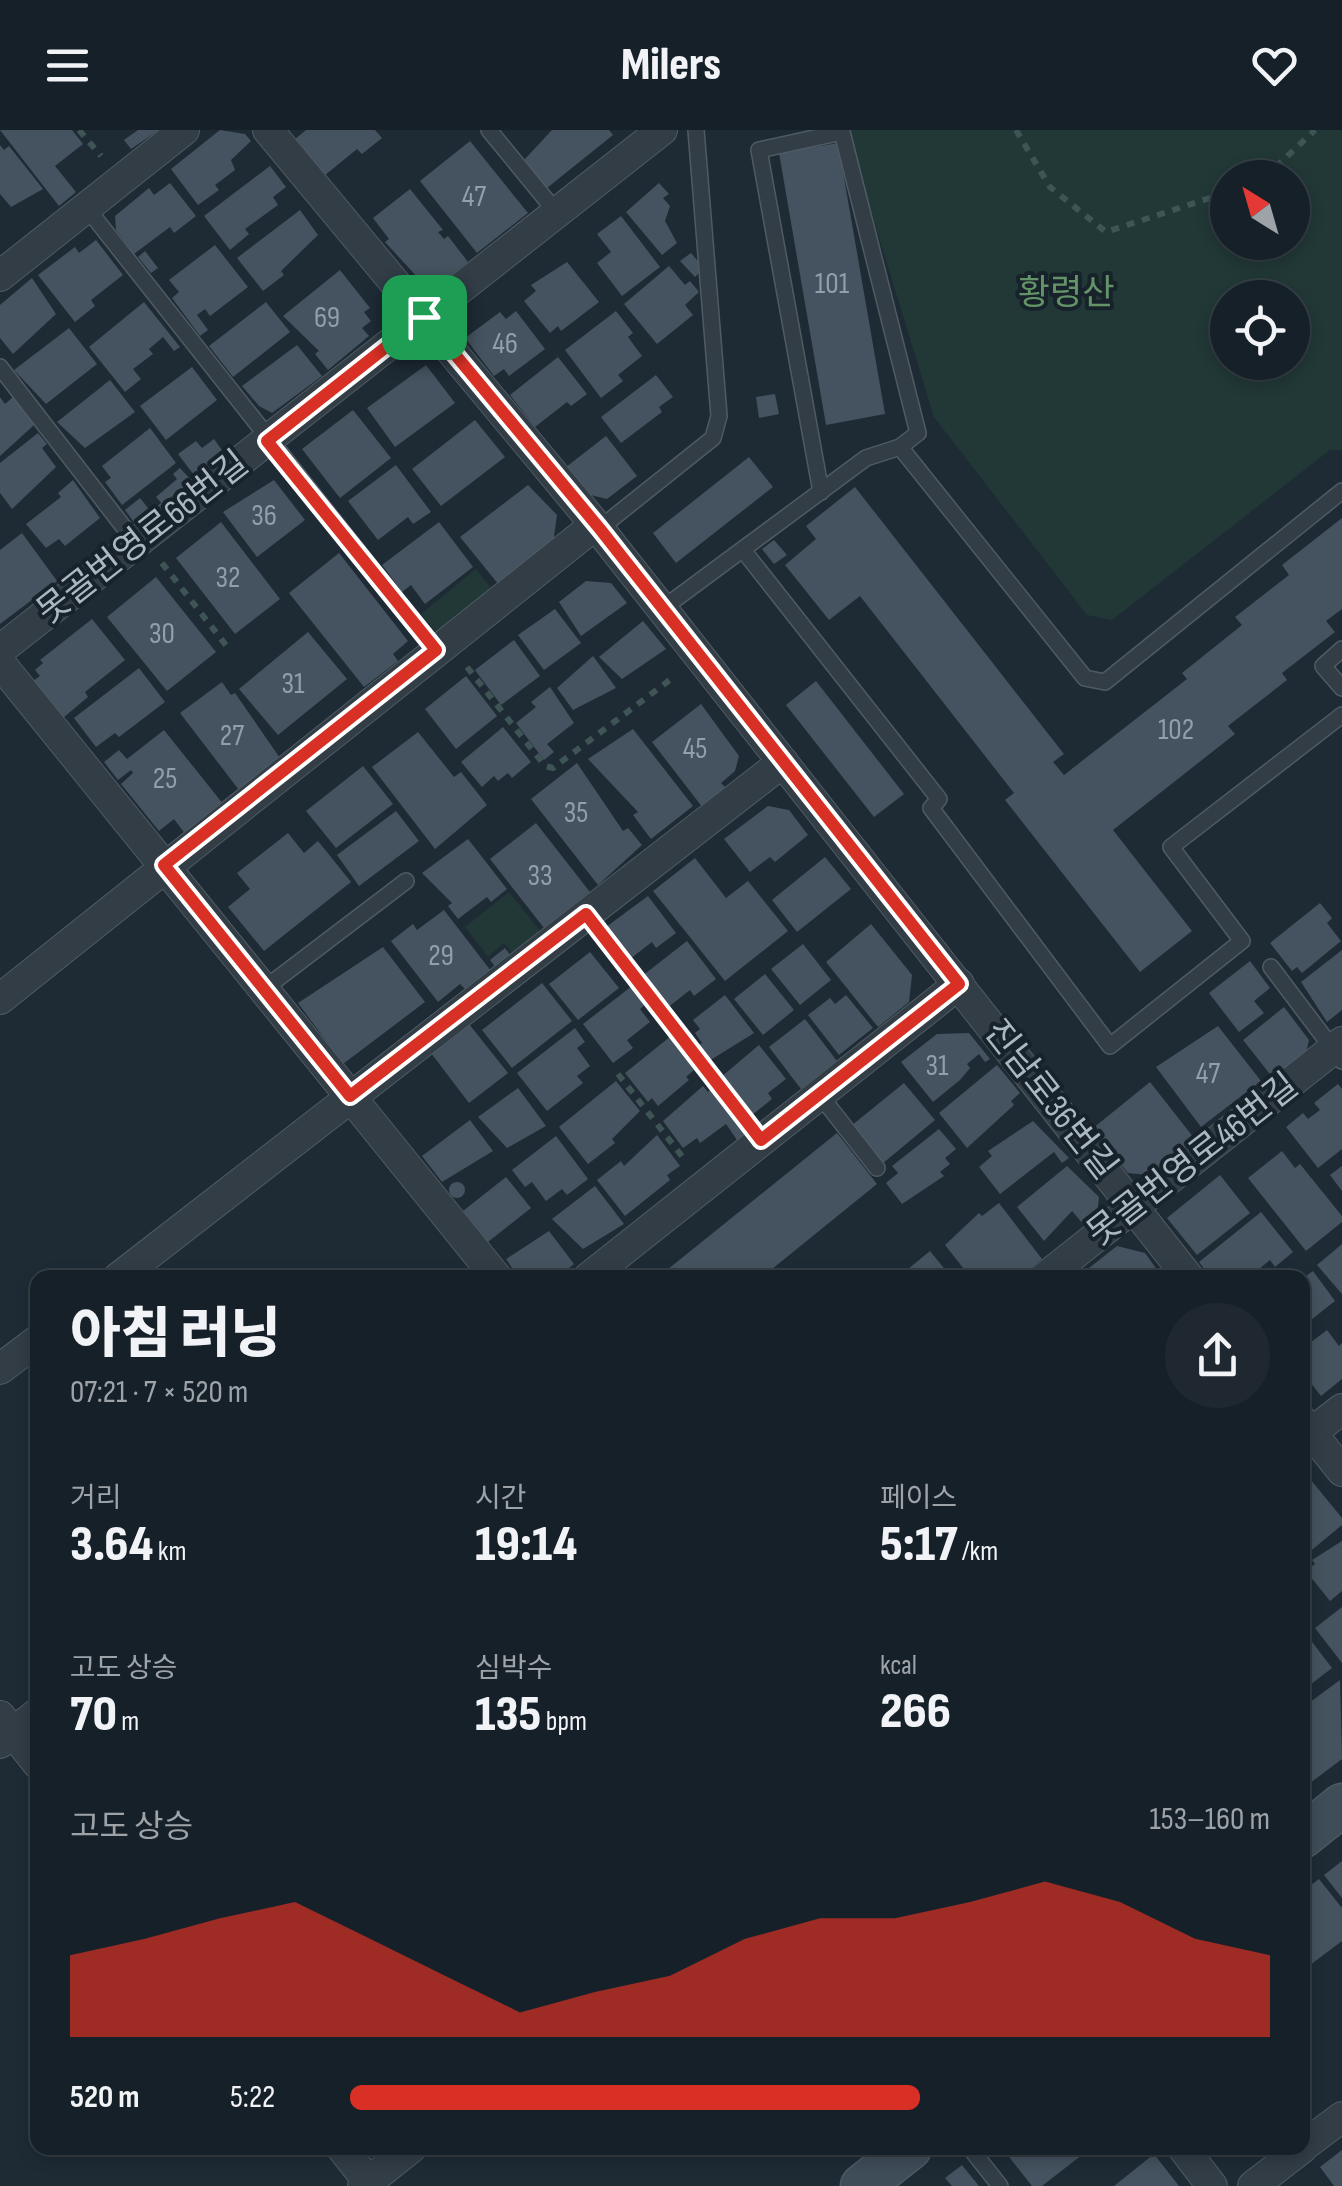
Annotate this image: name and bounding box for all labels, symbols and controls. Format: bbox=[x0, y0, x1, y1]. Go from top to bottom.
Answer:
icon: menu bbox=[40, 38, 95, 93]
text: Milers bbox=[621, 38, 721, 93]
icon: heart bbox=[1247, 38, 1302, 93]
north arrow bbox=[1210, 160, 1310, 260]
map controls bbox=[1210, 160, 1310, 380]
house number: 47 bbox=[462, 179, 486, 215]
house number: 101 bbox=[815, 266, 850, 302]
park label: 황령산 bbox=[1018, 272, 1114, 315]
pin bbox=[382, 275, 467, 360]
button: locate bbox=[1210, 280, 1310, 380]
icon: arrive bbox=[397, 290, 452, 345]
house number: 69 bbox=[314, 300, 340, 336]
house number: 46 bbox=[492, 326, 518, 362]
street label: 못골번영로66번길 bbox=[29, 442, 257, 634]
house number: 36 bbox=[251, 498, 277, 534]
house number: 32 bbox=[216, 560, 240, 596]
house number: 30 bbox=[149, 616, 175, 652]
house number: 31 bbox=[281, 666, 305, 702]
house number: 102 bbox=[1158, 712, 1194, 748]
house number: 27 bbox=[220, 718, 244, 754]
house number: 45 bbox=[683, 731, 707, 767]
house number: 25 bbox=[153, 761, 177, 797]
house number: 35 bbox=[564, 795, 588, 831]
house number: 33 bbox=[527, 858, 553, 894]
house number: 29 bbox=[428, 938, 454, 974]
street label: 진남로36번길 bbox=[974, 1012, 1126, 1188]
house number: 31 bbox=[925, 1048, 949, 1084]
house number: 47 bbox=[1196, 1056, 1220, 1092]
street label: 못골번영로46번길 bbox=[1079, 1064, 1307, 1256]
text: 아침 러닝 bbox=[70, 1302, 281, 1369]
button: share bbox=[1165, 1303, 1270, 1408]
text: 07:21 · 7 × 520 m bbox=[70, 1373, 248, 1412]
text: 거리 bbox=[70, 1482, 122, 1515]
text: 시간 bbox=[475, 1482, 527, 1515]
text: 페이스 bbox=[880, 1482, 957, 1515]
text: 3.64 bbox=[70, 1515, 153, 1575]
text: 19:14 bbox=[475, 1515, 577, 1575]
text: 5:17 bbox=[880, 1515, 957, 1575]
text: km bbox=[153, 1535, 187, 1568]
text: /km bbox=[957, 1535, 998, 1568]
text: kcal bbox=[880, 1649, 917, 1682]
text: 고도 상승 bbox=[70, 1652, 178, 1685]
text: 심박수 bbox=[475, 1652, 552, 1685]
text: 266 bbox=[880, 1682, 951, 1742]
text: 70 bbox=[70, 1685, 117, 1745]
text: 135 bbox=[475, 1685, 541, 1745]
text: m bbox=[117, 1705, 139, 1738]
text: bpm bbox=[541, 1705, 587, 1738]
text: 153–160 m bbox=[1150, 1800, 1270, 1839]
text: 고도 상승 bbox=[70, 1808, 193, 1847]
text: 520 m bbox=[70, 2078, 140, 2117]
text: 5:22 bbox=[230, 2078, 275, 2117]

